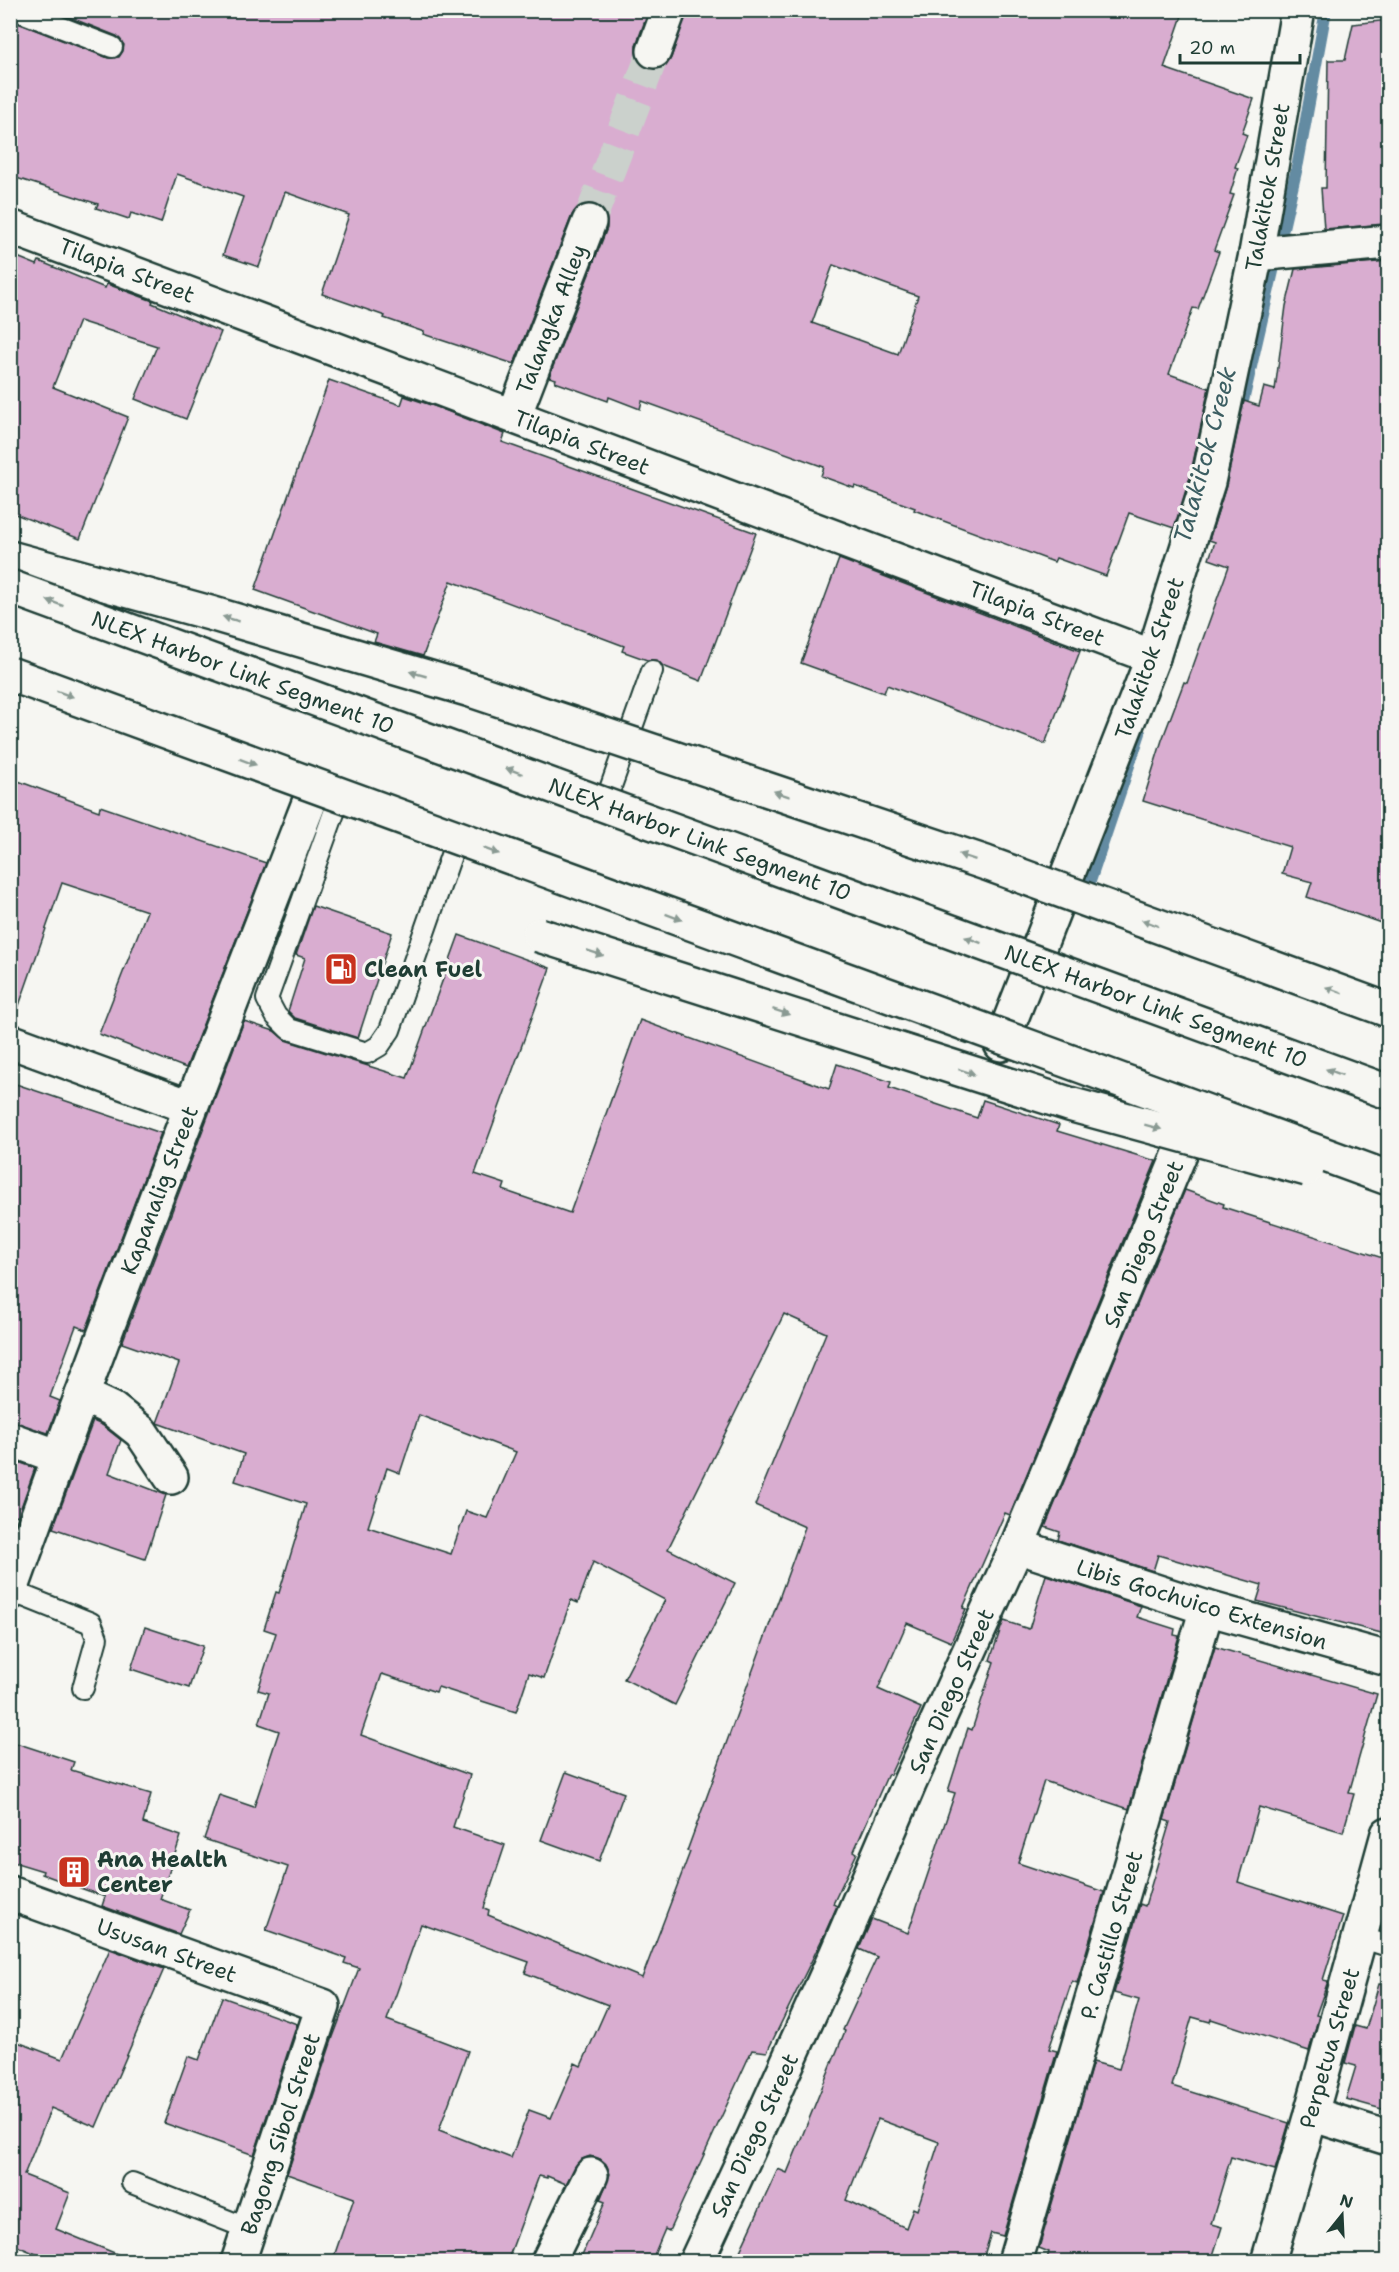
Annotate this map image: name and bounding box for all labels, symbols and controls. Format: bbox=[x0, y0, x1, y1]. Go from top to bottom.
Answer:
scale bar bbox=[1180, 27, 1300, 65]
text: 20 m bbox=[1189, 36, 1235, 60]
street label: Talakitok Street bbox=[1238, 101, 1297, 273]
street label: Tilapia Street bbox=[55, 231, 199, 310]
street label: Talangka Alley bbox=[510, 240, 593, 398]
water label: Talakitok Creek bbox=[1166, 363, 1244, 547]
street label: Tilapia Street bbox=[510, 403, 654, 482]
street label: Talakitok Street bbox=[1108, 573, 1191, 743]
street label: Tilapia Street bbox=[965, 574, 1109, 653]
one-way arrow bbox=[45, 598, 63, 608]
street label: NLEX Harbor Link Segment 10 bbox=[87, 604, 398, 741]
one-way arrow bbox=[222, 614, 240, 623]
one-way arrow bbox=[409, 669, 427, 678]
one-way arrow bbox=[57, 690, 75, 700]
one-way arrow bbox=[240, 757, 258, 767]
one-way arrow bbox=[505, 766, 523, 776]
street label: NLEX Harbor Link Segment 10 bbox=[544, 771, 855, 908]
one-way arrow bbox=[773, 788, 791, 798]
one-way arrow bbox=[482, 846, 500, 856]
one-way arrow bbox=[958, 851, 976, 861]
one-way arrow bbox=[665, 913, 683, 923]
one-way arrow bbox=[1141, 918, 1159, 927]
one-way arrow bbox=[964, 934, 982, 944]
street label: NLEX Harbor Link Segment 10 bbox=[1000, 938, 1311, 1075]
one-way arrow bbox=[586, 949, 604, 958]
fuel station icon: Clean Fuel bbox=[323, 951, 359, 987]
place label: Clean Fuel bbox=[364, 955, 482, 984]
one-way arrow bbox=[1324, 984, 1342, 994]
one-way arrow bbox=[772, 1008, 790, 1017]
one-way arrow bbox=[1324, 1066, 1342, 1076]
one-way arrow bbox=[958, 1067, 976, 1077]
street label: Kapanalig Street bbox=[114, 1102, 205, 1279]
one-way arrow bbox=[1145, 1123, 1163, 1132]
street label: San Diego Street bbox=[1097, 1156, 1190, 1332]
street label: Libis Gochuico Extension bbox=[1073, 1552, 1331, 1657]
street label: San Diego Street bbox=[902, 1604, 1001, 1778]
place label: Ana Health Center bbox=[97, 1845, 228, 1899]
street label: P. Castillo Street bbox=[1074, 1847, 1149, 2023]
building icon: Ana Health Center bbox=[56, 1854, 92, 1890]
street label: Ususan Street bbox=[93, 1912, 241, 1989]
street label: Perpetua Street bbox=[1293, 1964, 1366, 2132]
street label: Bagong Sibol Street bbox=[234, 2030, 327, 2239]
street label: San Diego Street bbox=[704, 2048, 805, 2222]
north arrow bbox=[1312, 2185, 1372, 2245]
text: N bbox=[1337, 2189, 1356, 2213]

